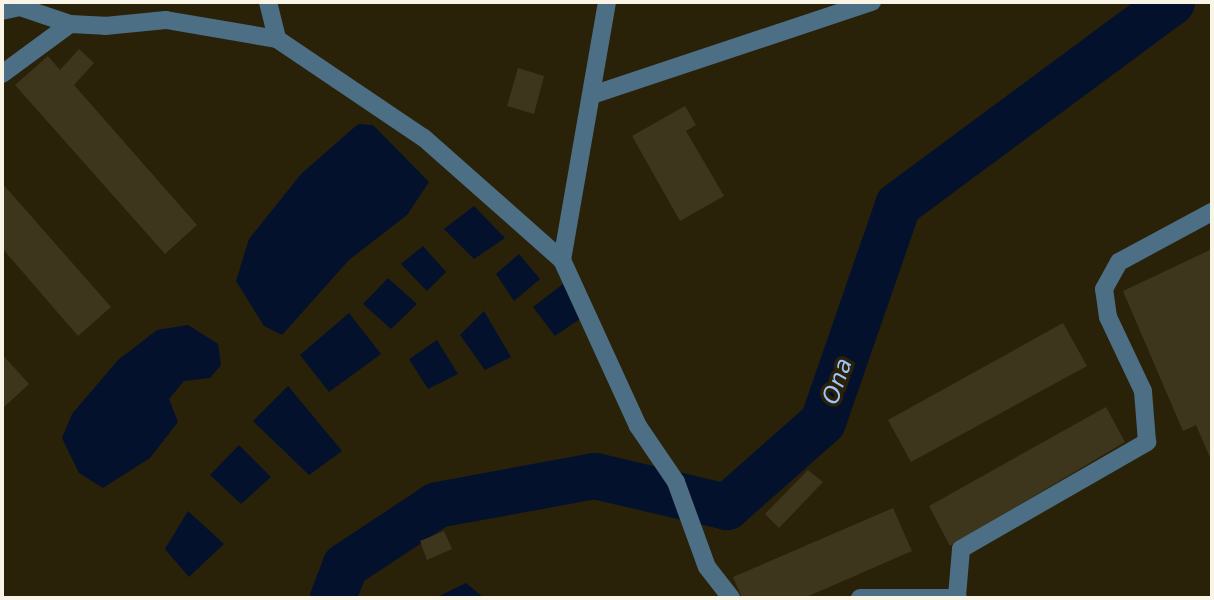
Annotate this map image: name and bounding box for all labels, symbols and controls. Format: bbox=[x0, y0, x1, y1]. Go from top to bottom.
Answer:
water label: Ona bbox=[816, 354, 858, 408]

